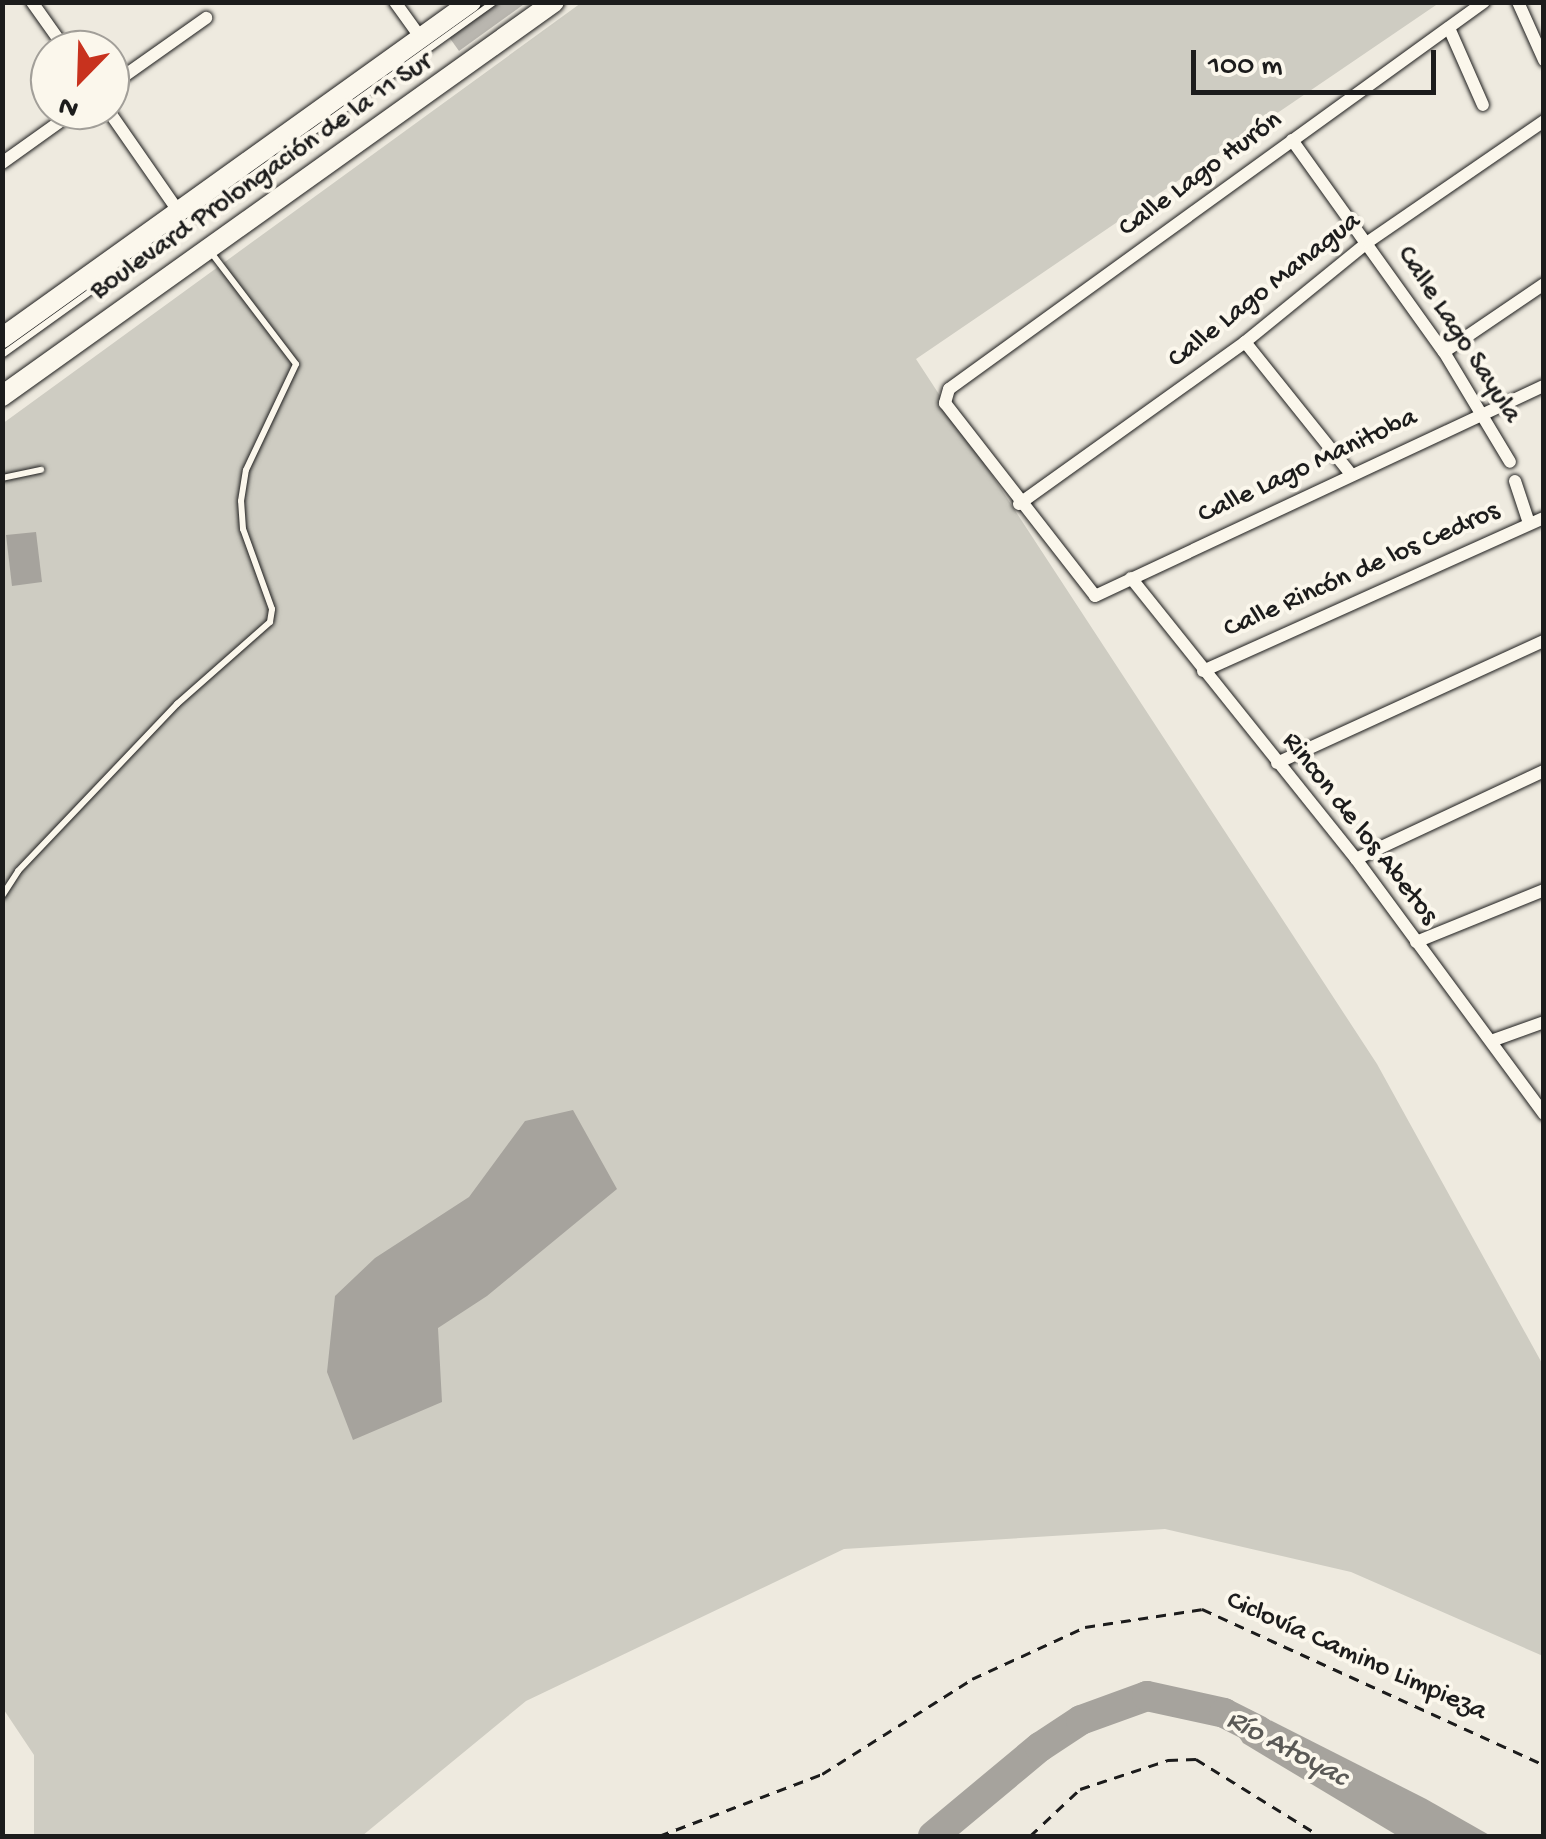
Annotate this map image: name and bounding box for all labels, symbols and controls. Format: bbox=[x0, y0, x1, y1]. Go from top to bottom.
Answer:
north arrow bbox=[30, 30, 130, 130]
scale bar bbox=[1196, 30, 1441, 92]
street label: Boulevard Prolongación de la 11 Sur bbox=[84, 46, 440, 308]
text: 100 m bbox=[1208, 50, 1283, 85]
text: N bbox=[54, 87, 84, 125]
street label: Calle Lago Hurón bbox=[1113, 104, 1289, 246]
street label: Calle Lago Managua bbox=[1162, 205, 1368, 377]
street label: Calle Lago Sayula bbox=[1388, 240, 1528, 430]
street label: Calle Lago Manitoba bbox=[1193, 402, 1423, 532]
street label: Calle Rincón de los Cedros bbox=[1219, 495, 1505, 647]
street label: Rincon de los Abetos bbox=[1273, 726, 1445, 932]
street label: Ciclovía Camino Limpieza bbox=[1221, 1584, 1491, 1730]
water label: Río Atoyac bbox=[1219, 1703, 1353, 1797]

